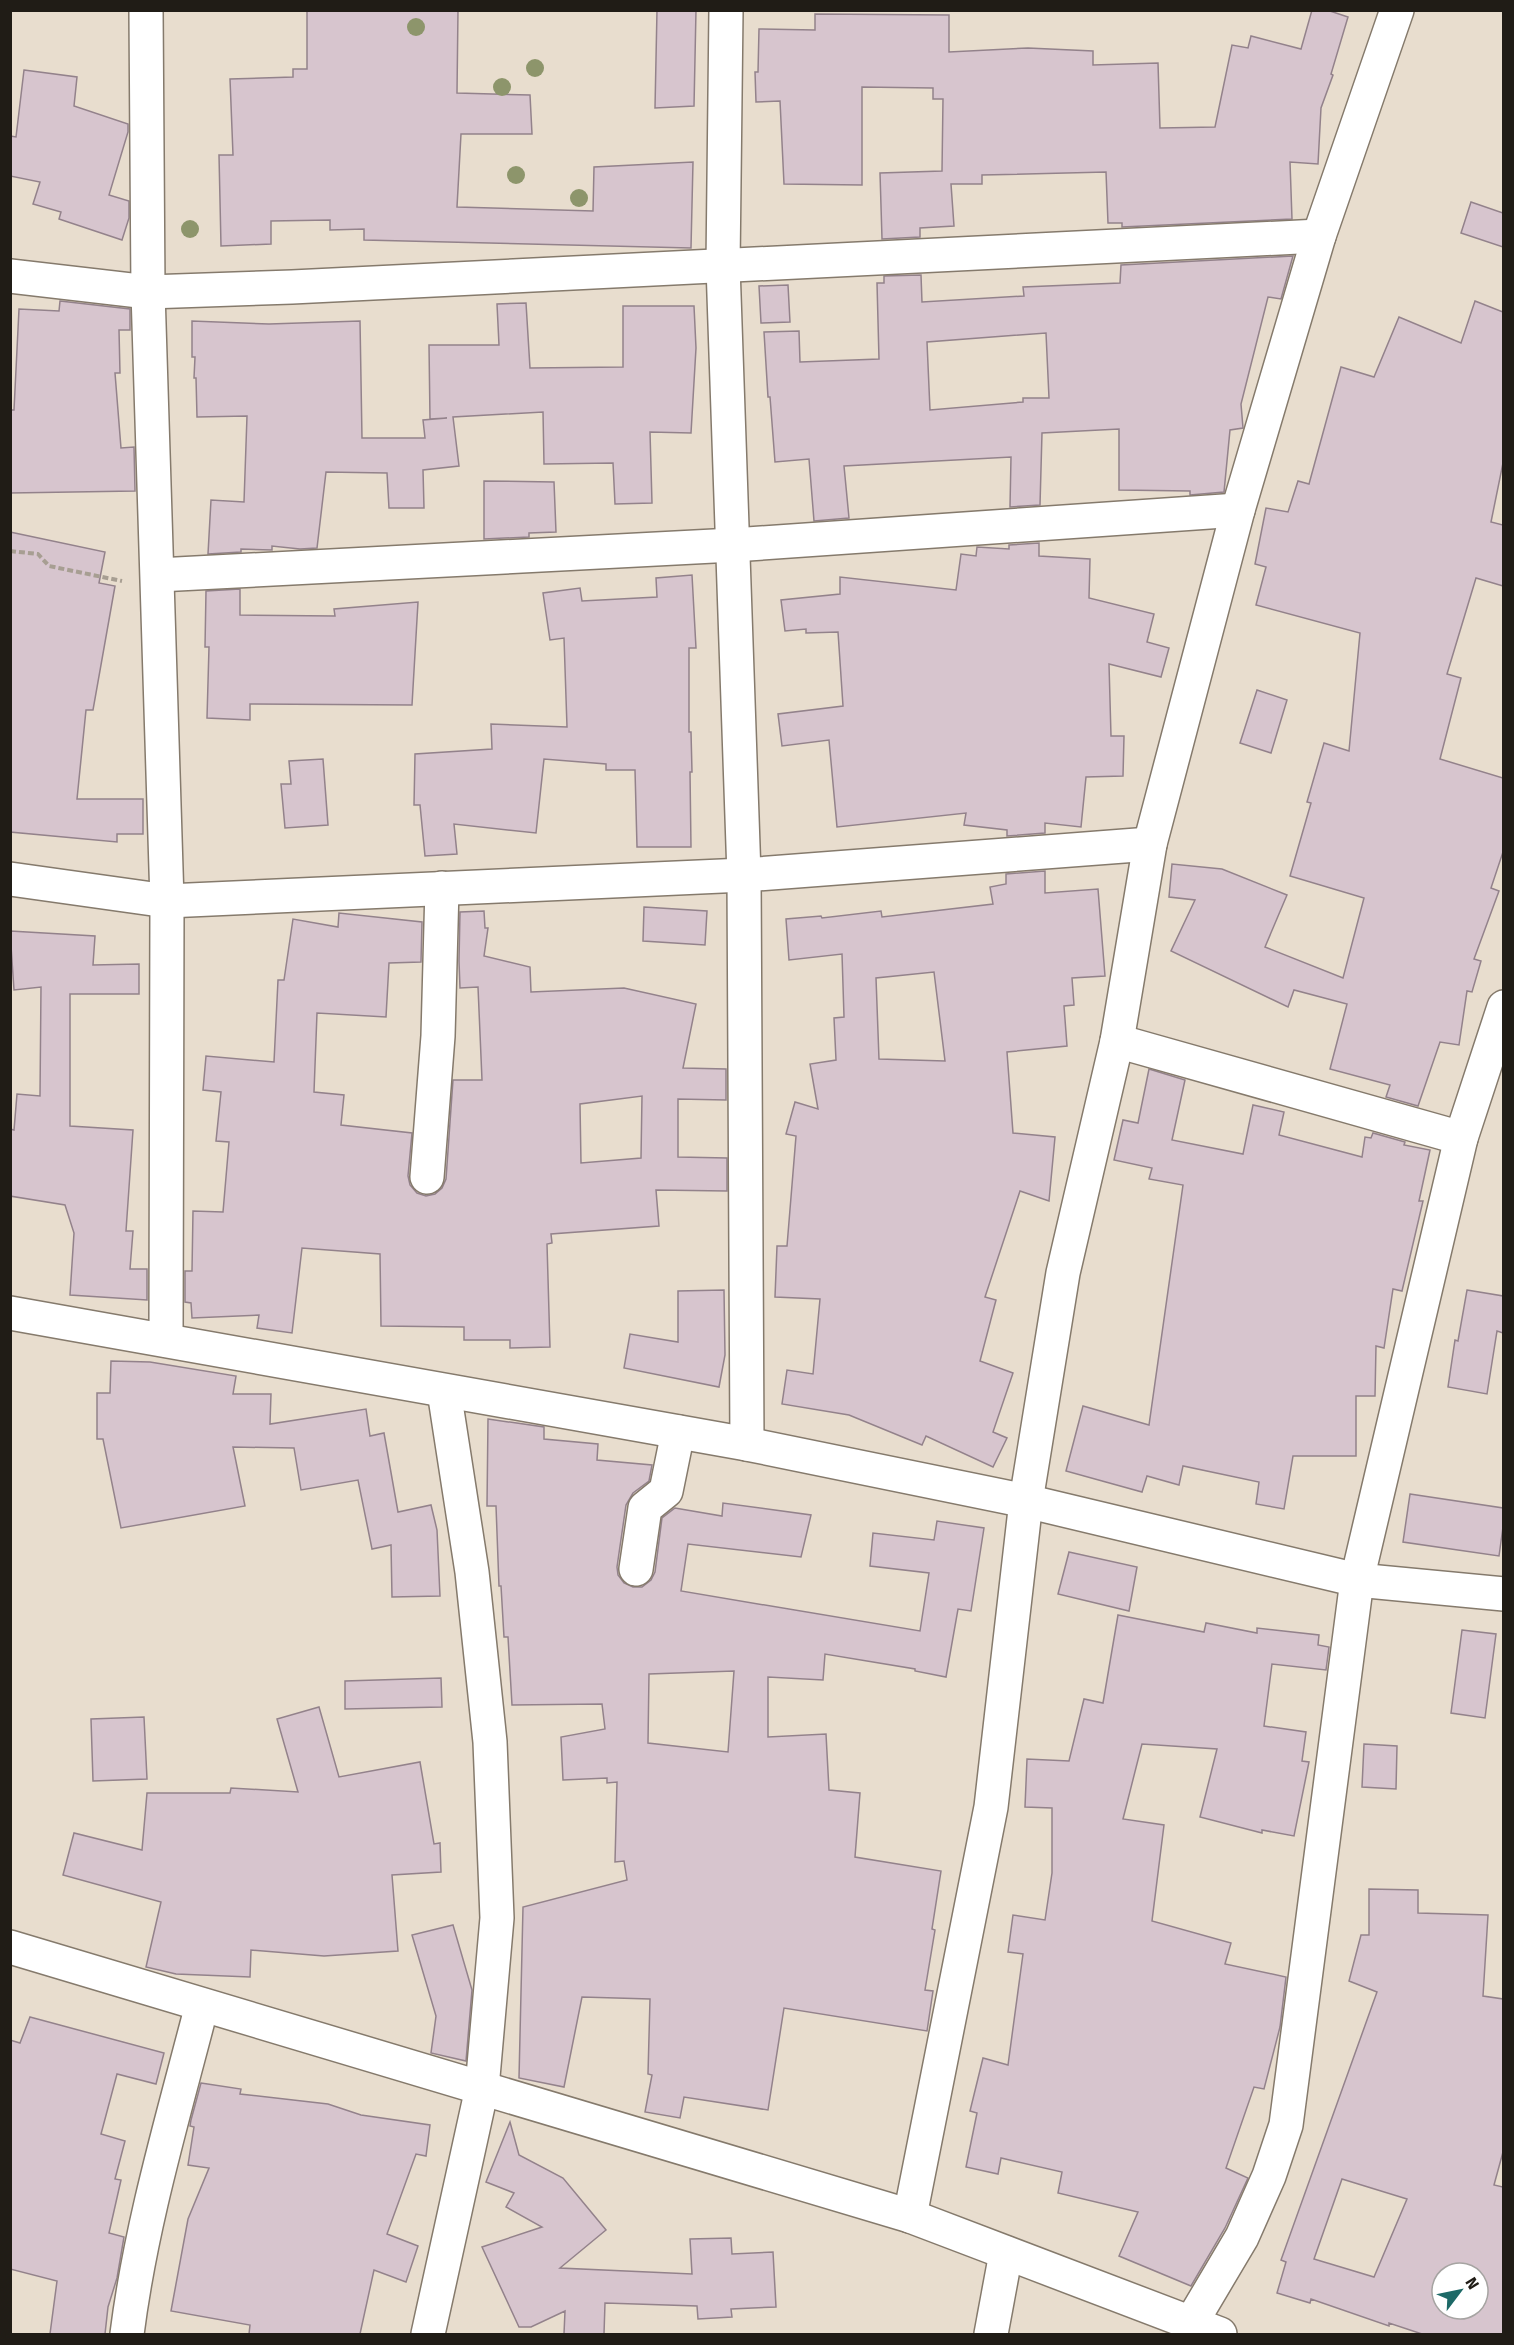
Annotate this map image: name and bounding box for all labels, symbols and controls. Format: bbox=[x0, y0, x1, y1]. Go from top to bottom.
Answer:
north arrow bbox=[1430, 2261, 1490, 2321]
text: N bbox=[1461, 2274, 1483, 2293]

